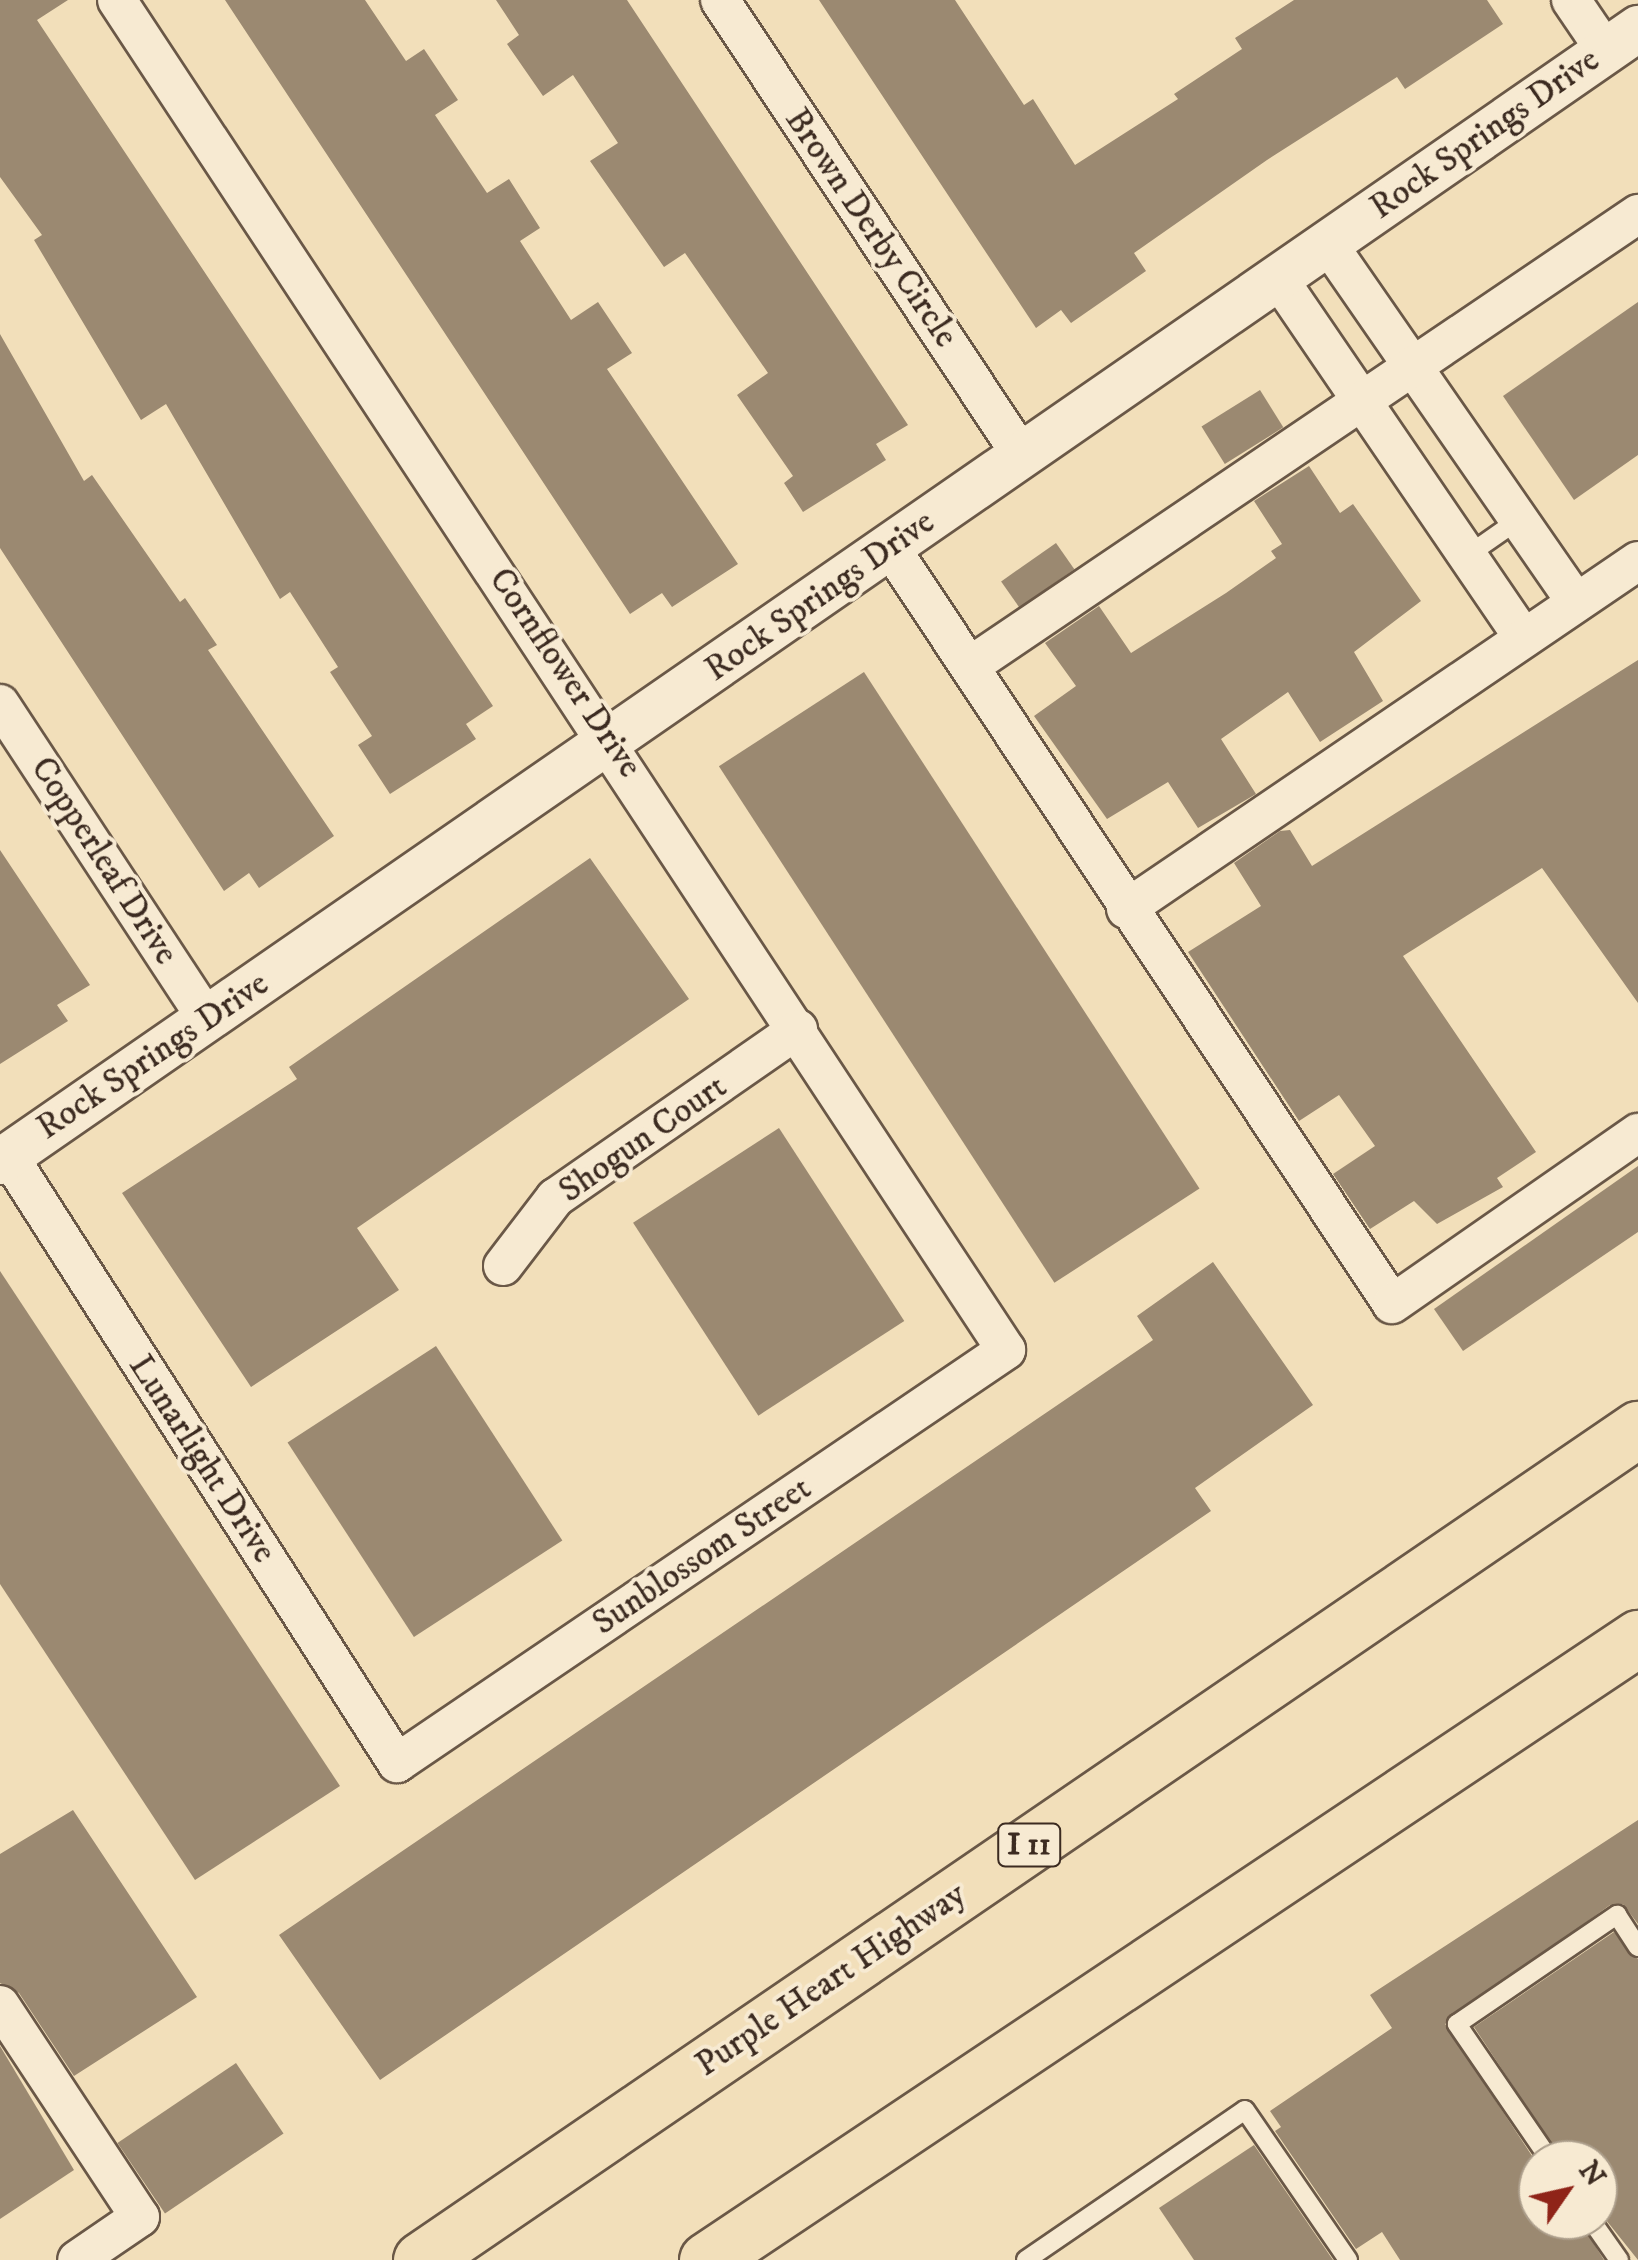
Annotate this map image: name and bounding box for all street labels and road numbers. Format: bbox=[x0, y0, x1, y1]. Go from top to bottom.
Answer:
street label: Rock Springs Drive bbox=[1362, 39, 1608, 229]
street label: Brown Derby Circle bbox=[776, 101, 966, 355]
street label: Rock Springs Drive bbox=[697, 501, 943, 691]
street label: Cornflower Drive bbox=[480, 560, 650, 786]
street label: Copperleaf Drive bbox=[21, 749, 187, 973]
street label: Rock Springs Drive bbox=[29, 963, 277, 1149]
street label: Shogun Court bbox=[551, 1066, 735, 1212]
street label: Lunarlight Drive bbox=[119, 1347, 285, 1571]
street label: Sunblossom Street bbox=[585, 1468, 819, 1644]
road number: I 11 bbox=[996, 1818, 1062, 1872]
street label: Purple Heart Highway bbox=[688, 1874, 974, 2086]

